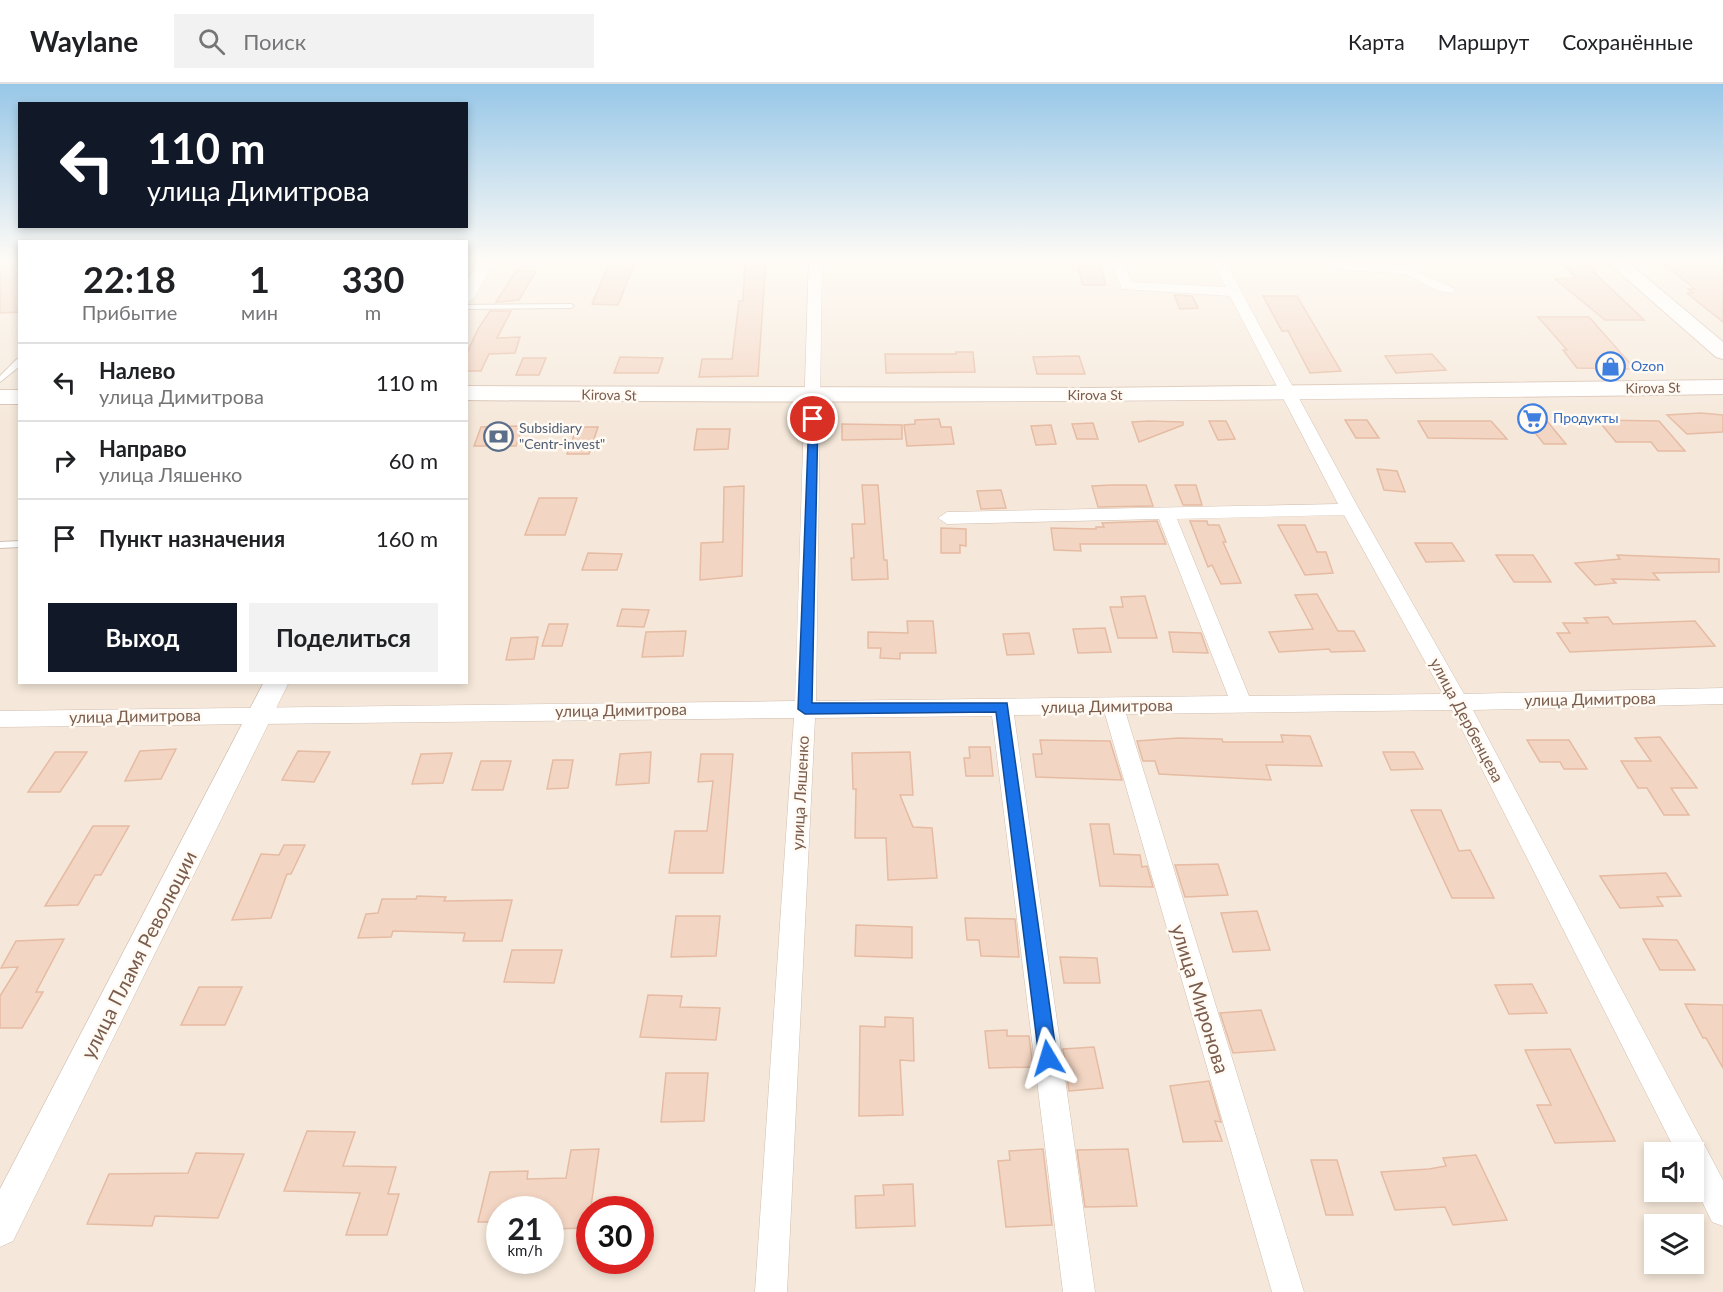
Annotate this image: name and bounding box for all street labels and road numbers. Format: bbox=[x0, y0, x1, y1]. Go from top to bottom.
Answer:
street label: Kirova St bbox=[1625, 379, 1681, 396]
street label: Kirova St bbox=[581, 386, 637, 403]
street label: Kirova St bbox=[1067, 386, 1123, 403]
street label: улица Дербенцева bbox=[1427, 654, 1508, 785]
street label: улица Димитрова bbox=[1524, 688, 1656, 709]
street label: улица Димитрова bbox=[1041, 695, 1173, 716]
street label: улица Димитрова bbox=[555, 699, 687, 720]
street label: улица Димитрова bbox=[69, 705, 201, 726]
street label: улица Ляшенко bbox=[787, 735, 812, 851]
street label: улица Пламя Революции bbox=[75, 846, 201, 1063]
street label: улица Миронова bbox=[1167, 921, 1235, 1076]

